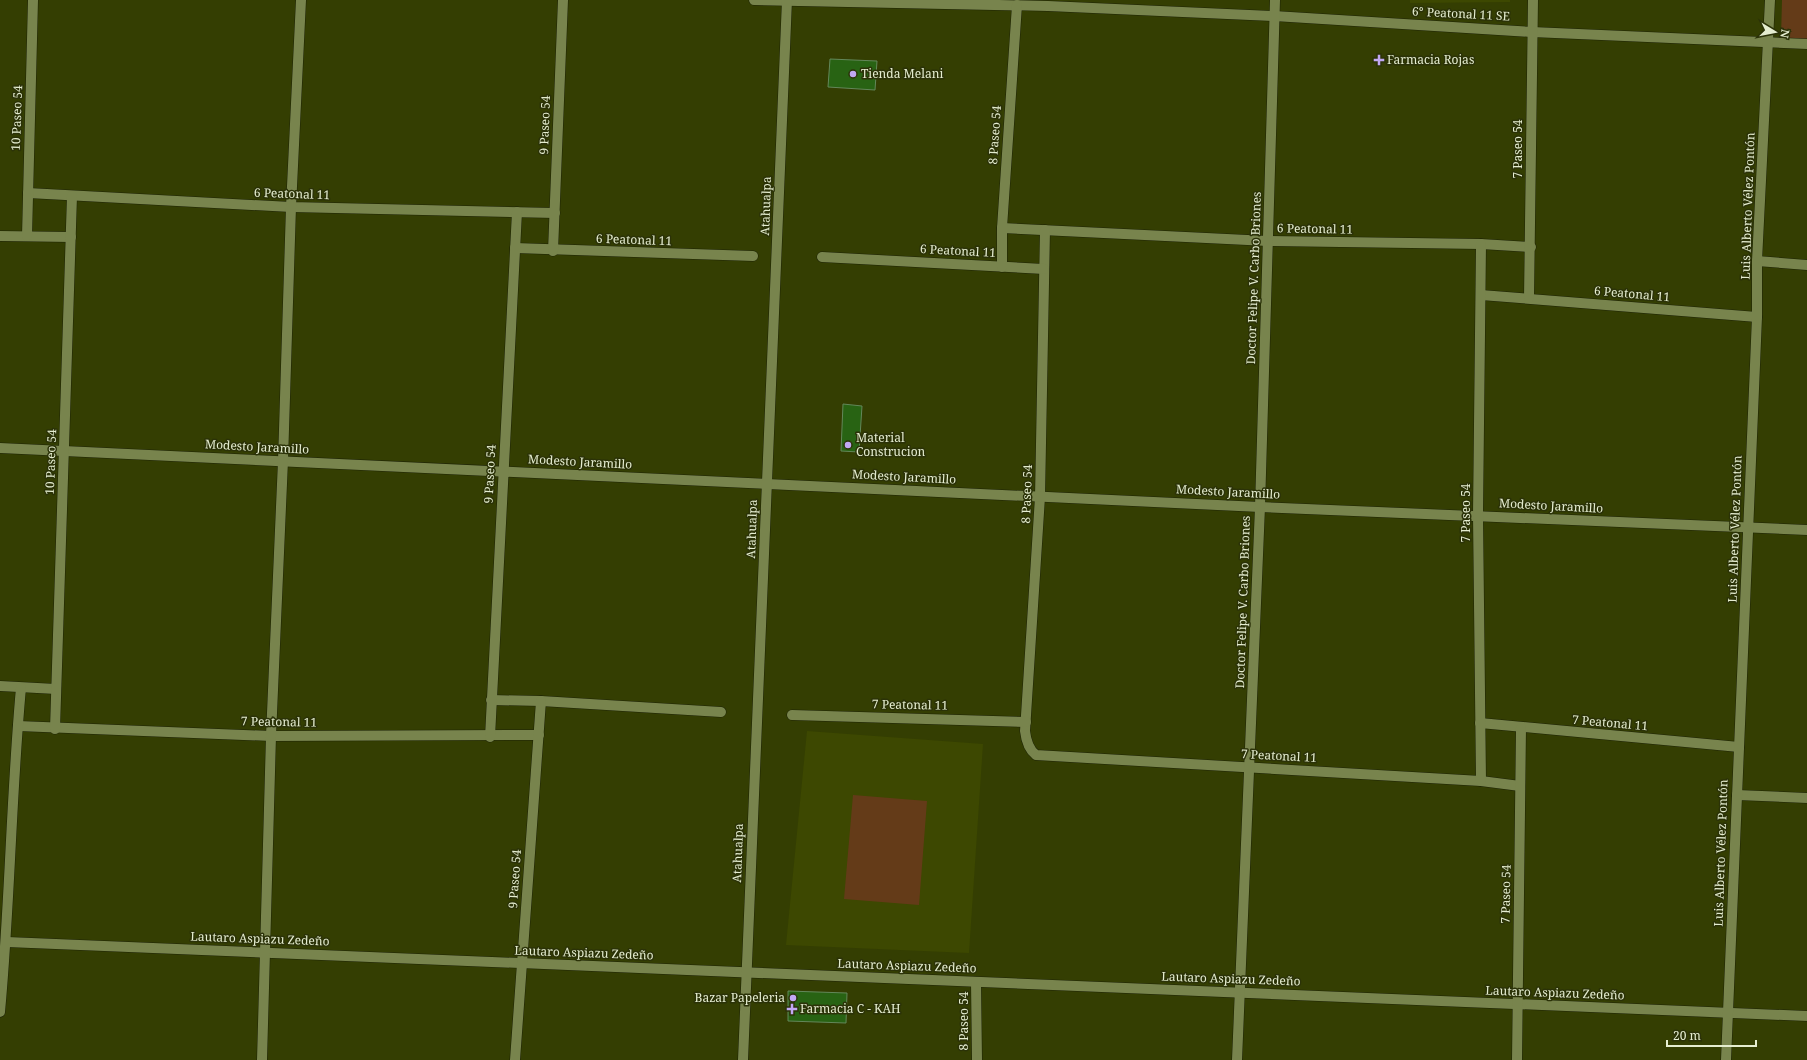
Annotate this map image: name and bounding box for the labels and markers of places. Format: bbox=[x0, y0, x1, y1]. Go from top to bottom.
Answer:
place label: Farmacia Rojas bbox=[1387, 51, 1474, 68]
marker: Farmacia Rojas bbox=[1374, 55, 1384, 65]
place label: Tienda Melani bbox=[861, 65, 943, 82]
marker: Tienda Melani bbox=[848, 69, 858, 79]
place label: Material Construcion bbox=[856, 429, 926, 460]
marker: Material Construcion bbox=[843, 440, 853, 450]
place label: Bazar Papeleria bbox=[695, 989, 785, 1006]
marker: Bazar Papeleria bbox=[788, 993, 798, 1003]
place label: Farmacia C - KAH bbox=[800, 1000, 901, 1017]
marker: Farmacia C - KAH bbox=[787, 1004, 797, 1014]

